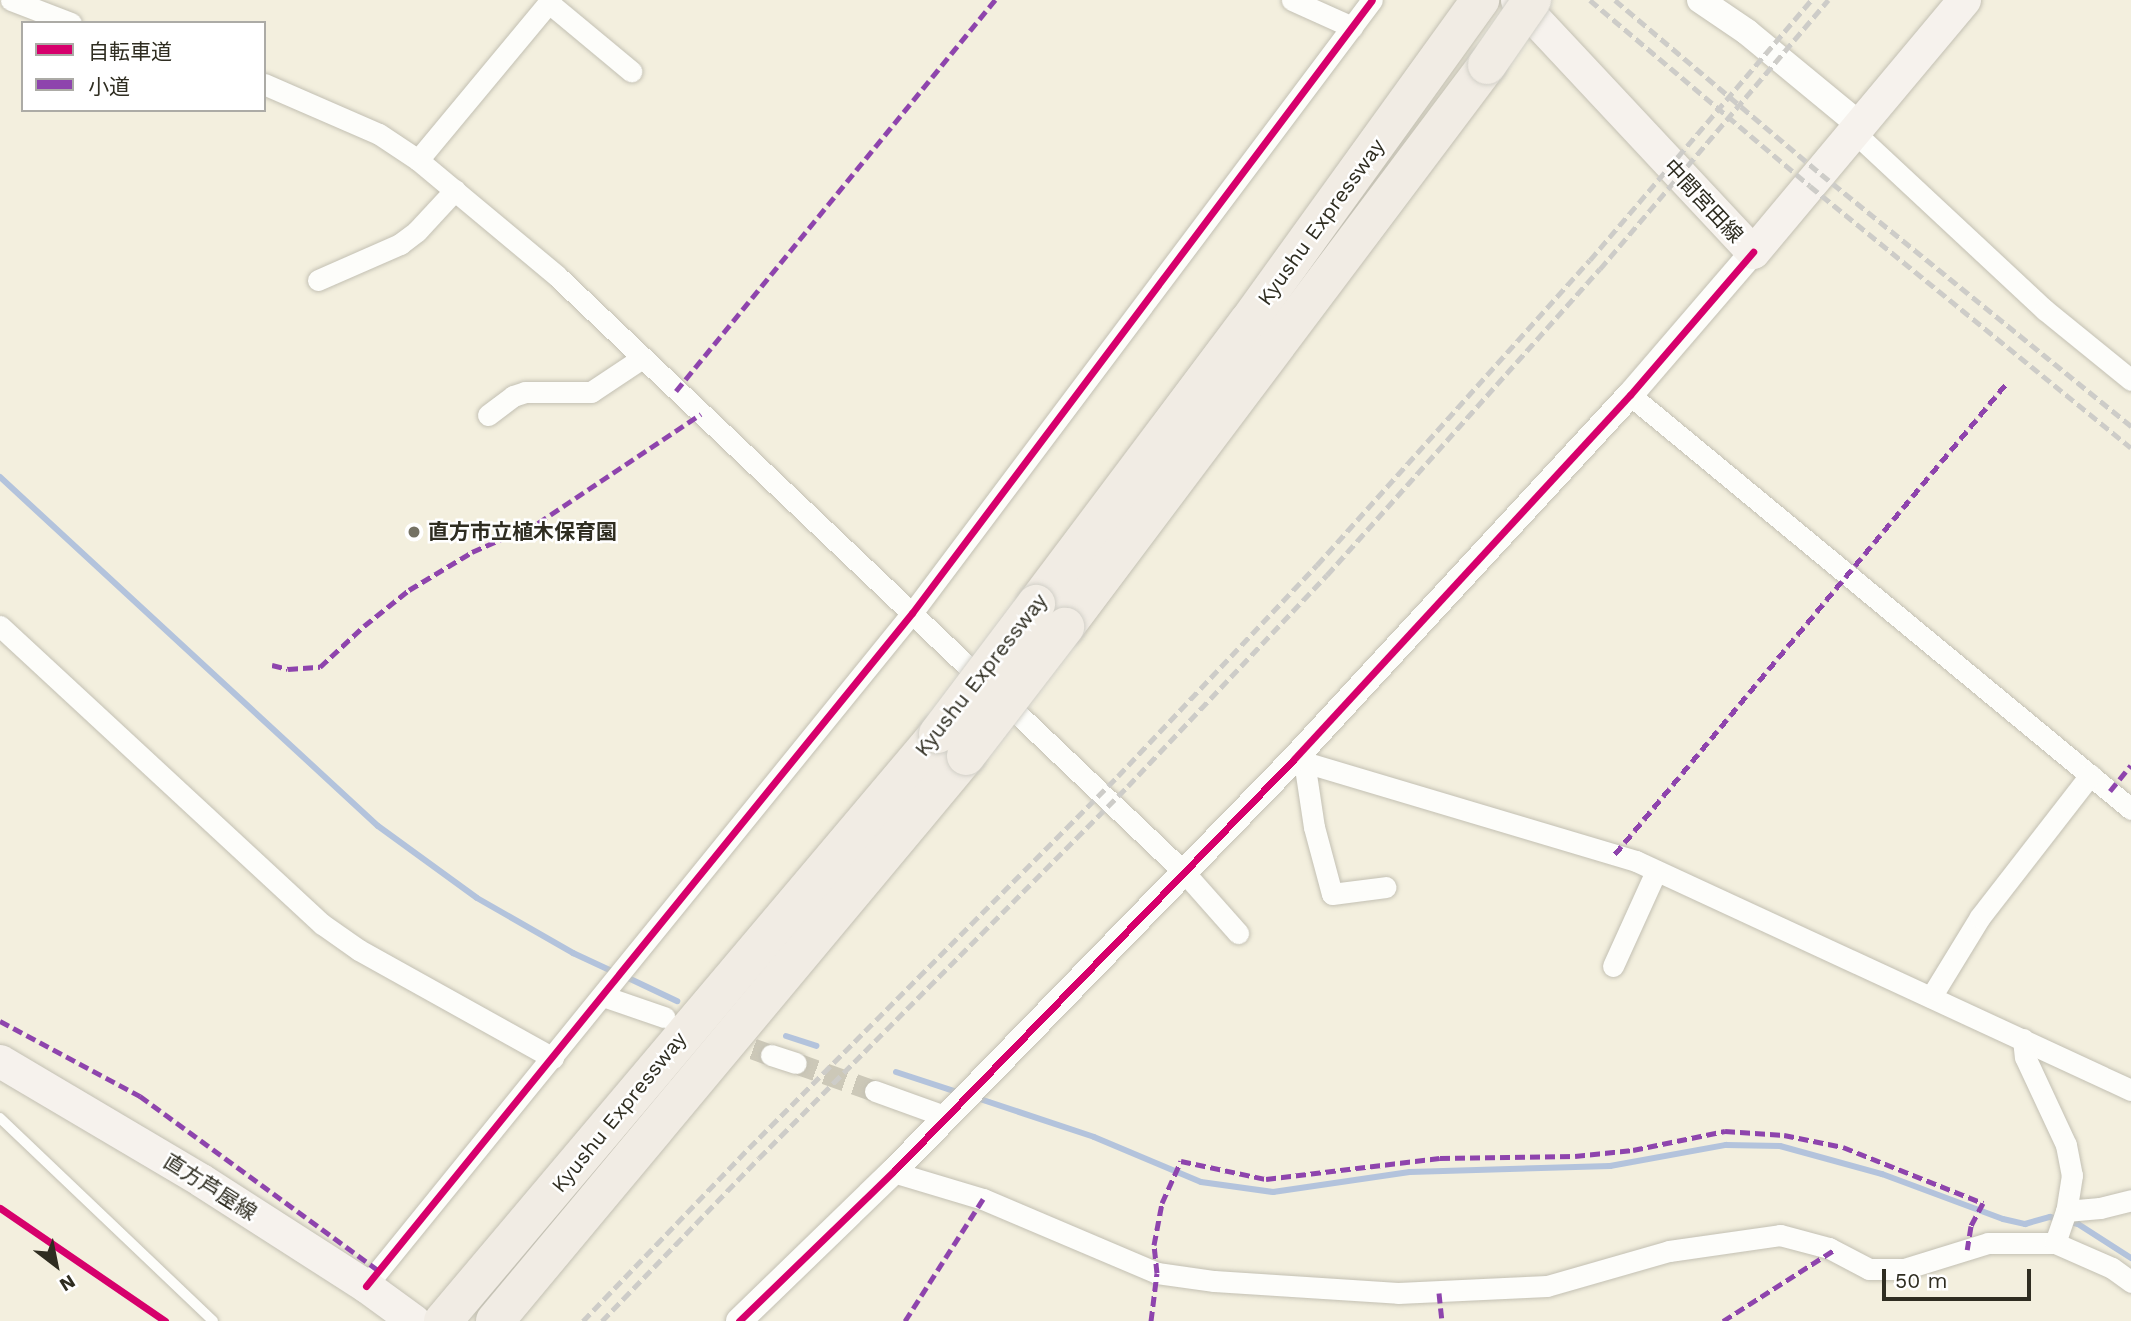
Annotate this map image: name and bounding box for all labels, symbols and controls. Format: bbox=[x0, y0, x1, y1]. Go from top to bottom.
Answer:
legend bbox=[21, 21, 266, 112]
text: 自転車道 bbox=[88, 39, 172, 64]
text: 小道 bbox=[88, 74, 130, 99]
street label: Kyushu Expressway bbox=[1252, 134, 1390, 310]
street label: 中間宮田線 bbox=[1658, 154, 1748, 248]
place label: 直方市立植木保育園 bbox=[428, 519, 617, 545]
marker: 直方市立植木保育園 bbox=[406, 524, 422, 540]
street label: Kyushu Expressway bbox=[910, 589, 1052, 761]
street label: Kyushu Expressway bbox=[546, 1026, 692, 1198]
street label: 直方芦屋線 bbox=[159, 1148, 261, 1226]
north arrow bbox=[21, 1230, 91, 1300]
scale bar bbox=[1886, 1254, 2035, 1298]
text: 50 m bbox=[1895, 1268, 1947, 1293]
text: N bbox=[55, 1270, 79, 1297]

